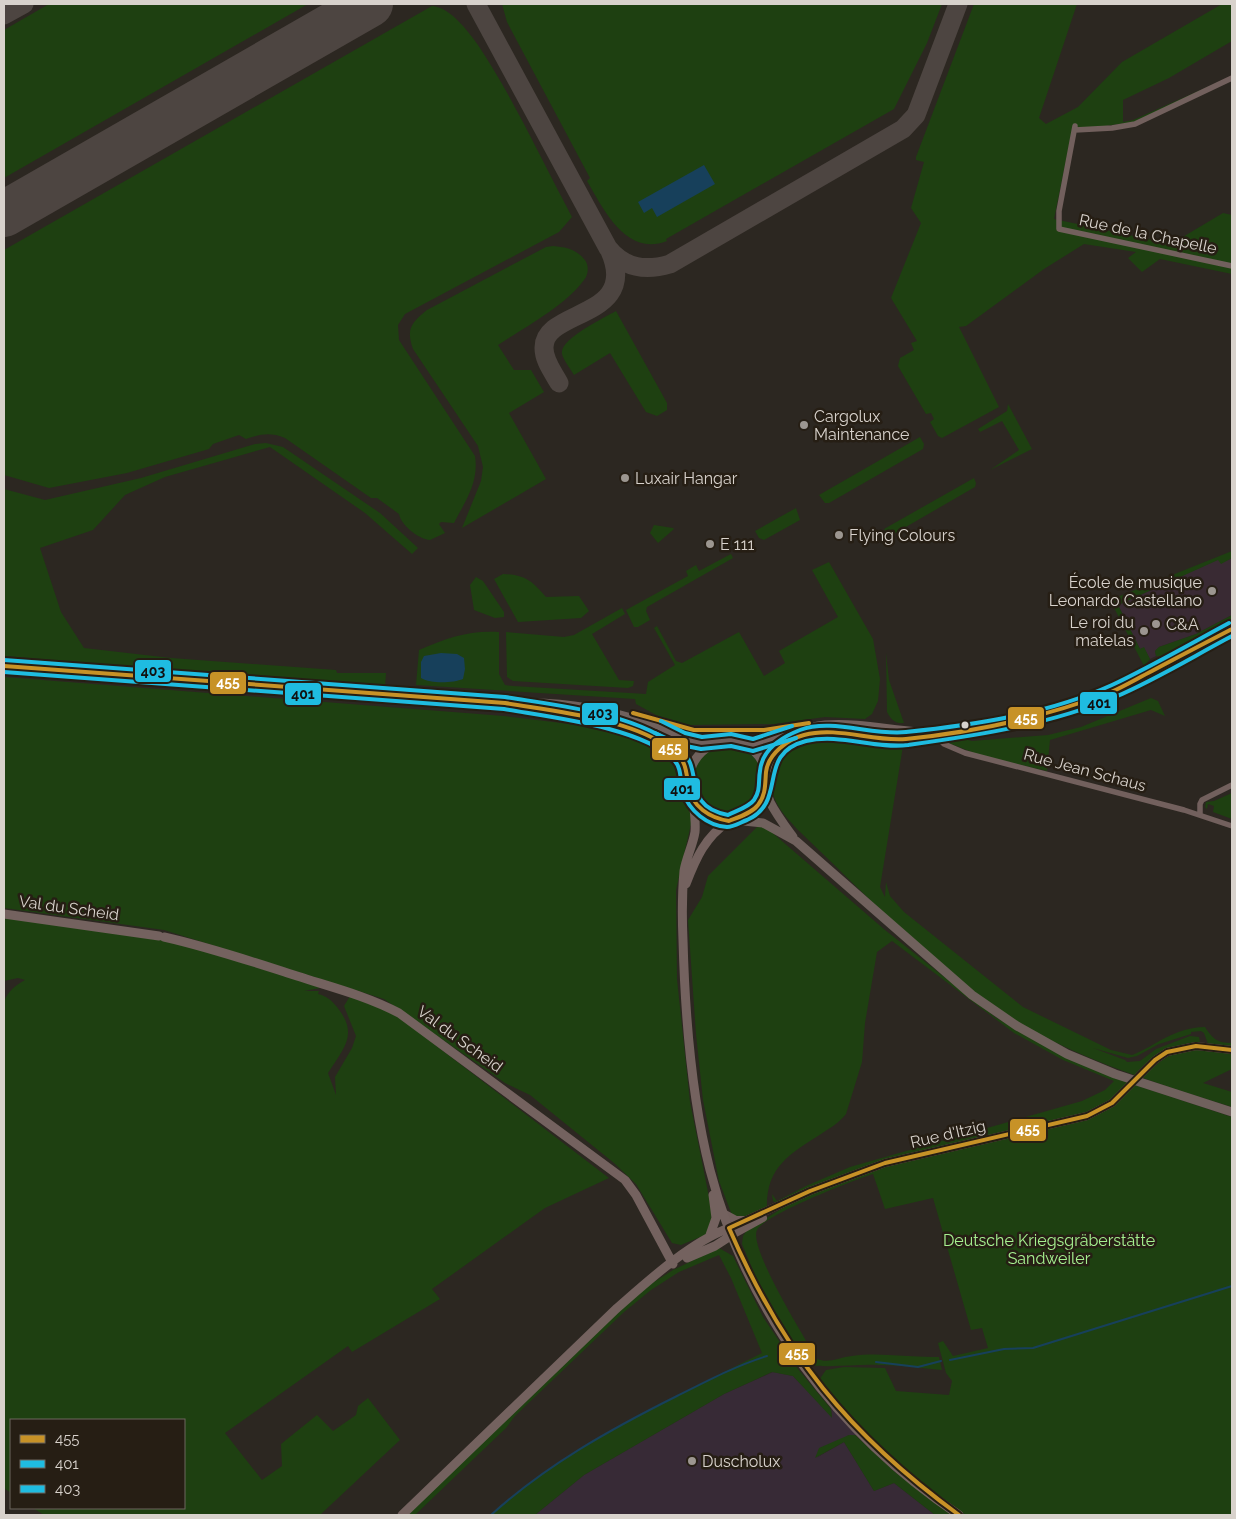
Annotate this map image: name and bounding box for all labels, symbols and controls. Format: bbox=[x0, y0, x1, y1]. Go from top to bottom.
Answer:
street label: Rue de la Chapelle bbox=[1077, 210, 1219, 258]
place label: Cargolux Maintenance bbox=[814, 407, 910, 444]
marker: Cargolux Maintenance bbox=[798, 419, 810, 431]
place label: Luxair Hangar bbox=[635, 469, 738, 488]
marker: Luxair Hangar bbox=[619, 472, 631, 484]
place label: Flying Colours bbox=[849, 526, 955, 545]
marker: Flying Colours bbox=[833, 529, 845, 541]
place label: E 111 bbox=[720, 535, 755, 554]
marker: E 111 bbox=[704, 538, 716, 550]
place label: École de musique Leonardo Castellano bbox=[1049, 572, 1202, 610]
marker: École de musique Leonardo Castellano bbox=[1206, 585, 1218, 597]
place label: Le roi du matelas bbox=[1069, 613, 1134, 650]
place label: C&A bbox=[1166, 615, 1199, 634]
marker: C&A bbox=[1150, 618, 1162, 630]
marker: Le roi du matelas bbox=[1138, 625, 1150, 637]
line badge: 403 bbox=[134, 659, 172, 683]
text: 403 bbox=[141, 663, 165, 679]
line badge: 455 bbox=[209, 671, 247, 695]
text: 455 bbox=[216, 674, 240, 690]
line badge: 401 bbox=[284, 682, 322, 706]
text: 401 bbox=[291, 686, 315, 702]
line badge: 401 bbox=[1079, 691, 1118, 715]
text: 401 bbox=[1087, 695, 1111, 711]
line badge: 403 bbox=[581, 702, 619, 726]
text: 403 bbox=[588, 705, 612, 721]
line badge: 455 bbox=[1007, 706, 1045, 730]
text: 455 bbox=[1014, 710, 1038, 726]
unlabelled marker bbox=[960, 720, 970, 730]
line badge: 455 bbox=[651, 737, 689, 761]
text: 455 bbox=[658, 740, 682, 756]
street label: Rue Jean Schaus bbox=[1022, 745, 1148, 796]
line badge: 401 bbox=[663, 777, 701, 801]
text: 401 bbox=[670, 781, 694, 797]
street label: Val du Scheid bbox=[18, 892, 120, 924]
street label: Val du Scheid bbox=[414, 1002, 506, 1076]
street label: Rue d'Itzig bbox=[908, 1116, 988, 1152]
line badge: 455 bbox=[1009, 1118, 1047, 1142]
text: 455 bbox=[1016, 1121, 1040, 1137]
park label: Deutsche Kriegsgräberstätte Sandweiler bbox=[943, 1231, 1155, 1268]
line badge: 455 bbox=[778, 1342, 816, 1366]
text: 455 bbox=[785, 1345, 809, 1361]
legend bbox=[10, 1419, 185, 1509]
text: 455 bbox=[55, 1430, 80, 1448]
place label: Duscholux bbox=[702, 1452, 780, 1471]
text: 401 bbox=[55, 1455, 79, 1473]
marker: Duscholux bbox=[686, 1455, 698, 1467]
text: 403 bbox=[55, 1480, 80, 1498]

